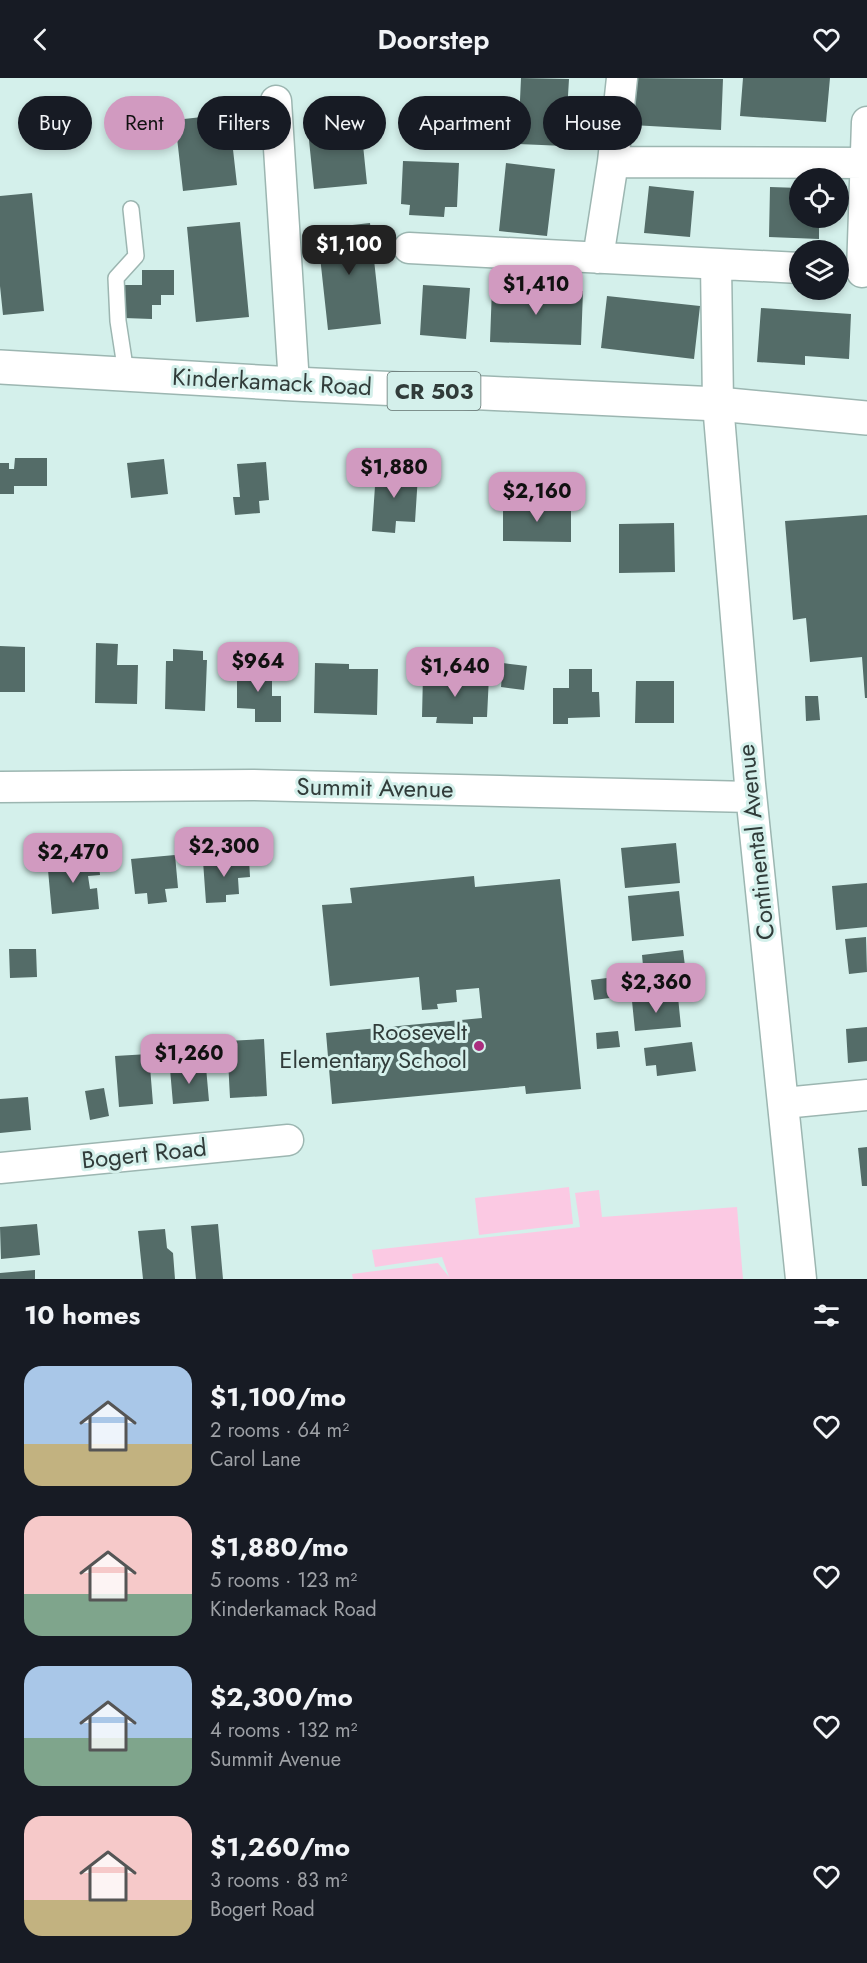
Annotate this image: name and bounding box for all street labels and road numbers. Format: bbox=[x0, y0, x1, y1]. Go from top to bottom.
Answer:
street label: Kinderkamack Road bbox=[171, 359, 373, 404]
road number: CR 503 bbox=[388, 372, 480, 410]
street label: Continental Avenue bbox=[728, 743, 783, 942]
street label: Summit Avenue bbox=[296, 769, 454, 806]
street label: Bogert Road bbox=[80, 1130, 208, 1177]

